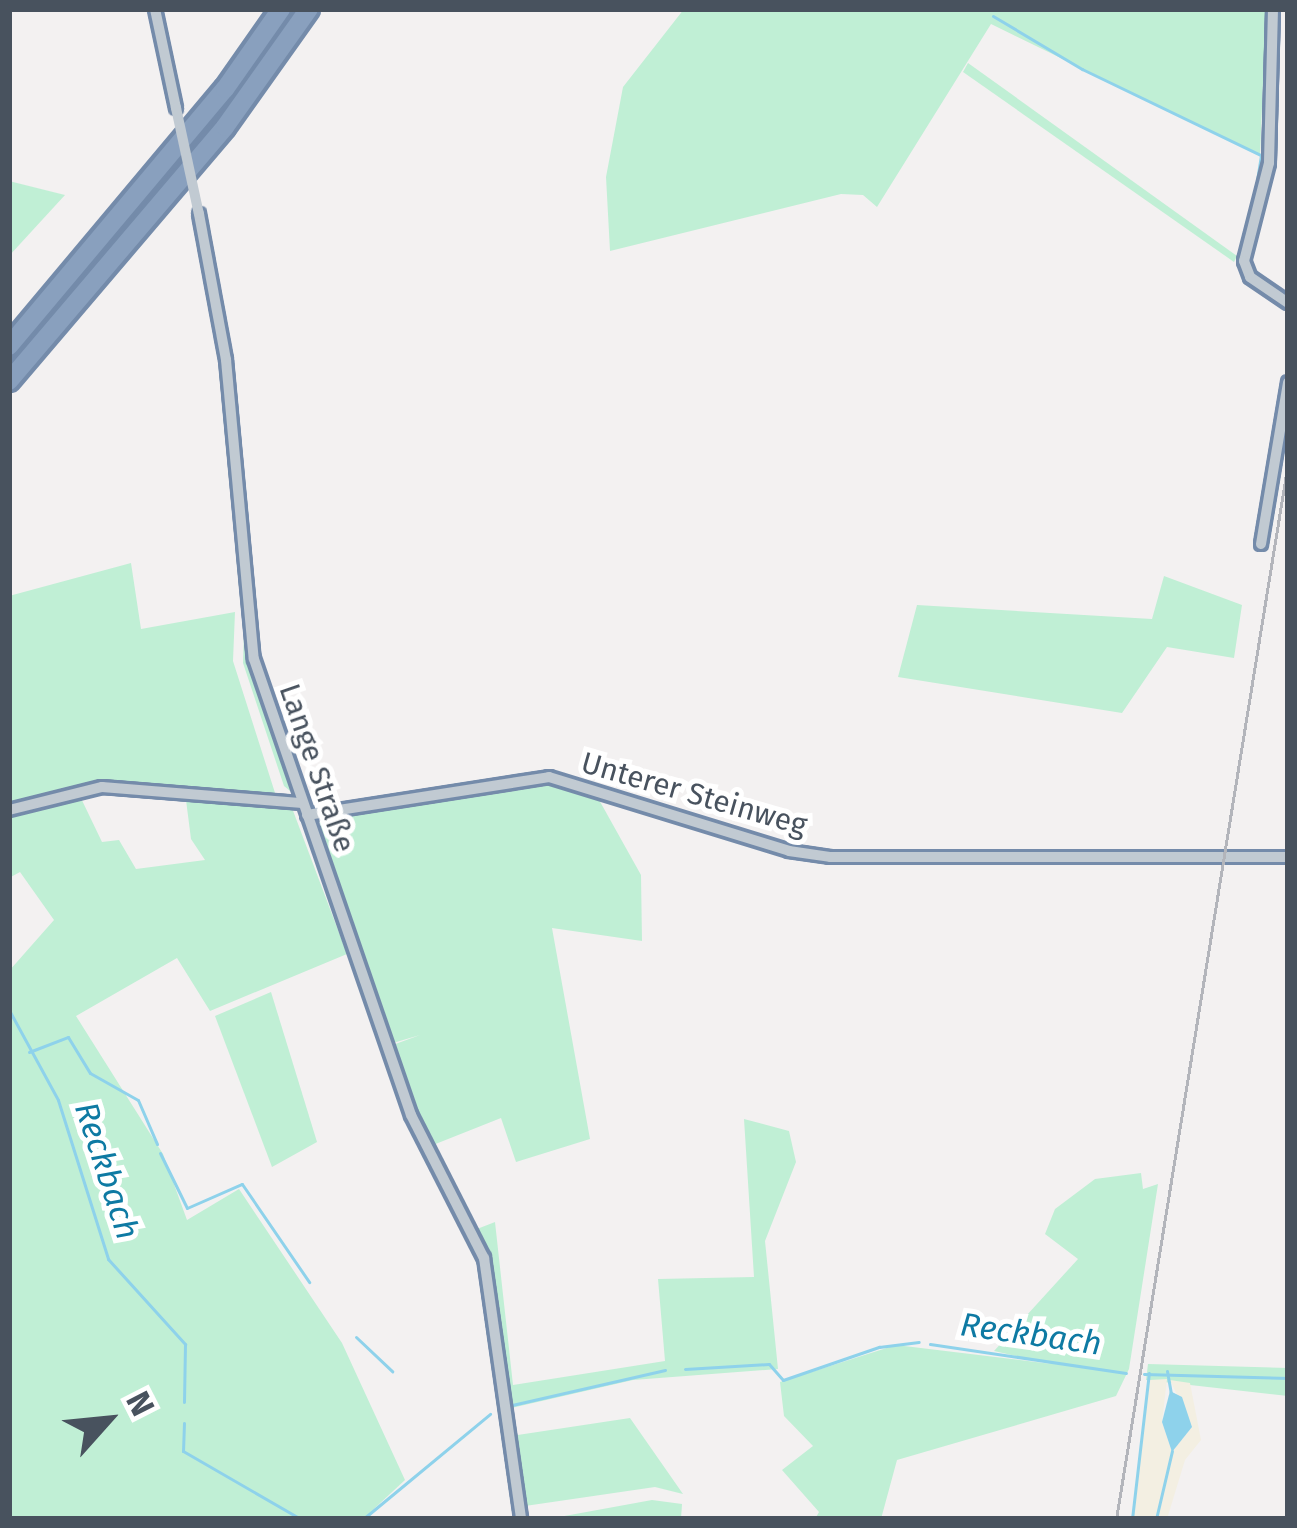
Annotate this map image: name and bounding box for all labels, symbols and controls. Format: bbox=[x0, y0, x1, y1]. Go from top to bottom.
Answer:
street label: Lange Straße bbox=[271, 679, 363, 857]
street label: Unterer Steinweg bbox=[577, 745, 811, 843]
water label: Reckbach bbox=[65, 1097, 147, 1245]
water label: Reckbach bbox=[958, 1305, 1104, 1365]
north arrow bbox=[48, 1360, 168, 1480]
text: N bbox=[117, 1385, 163, 1422]

